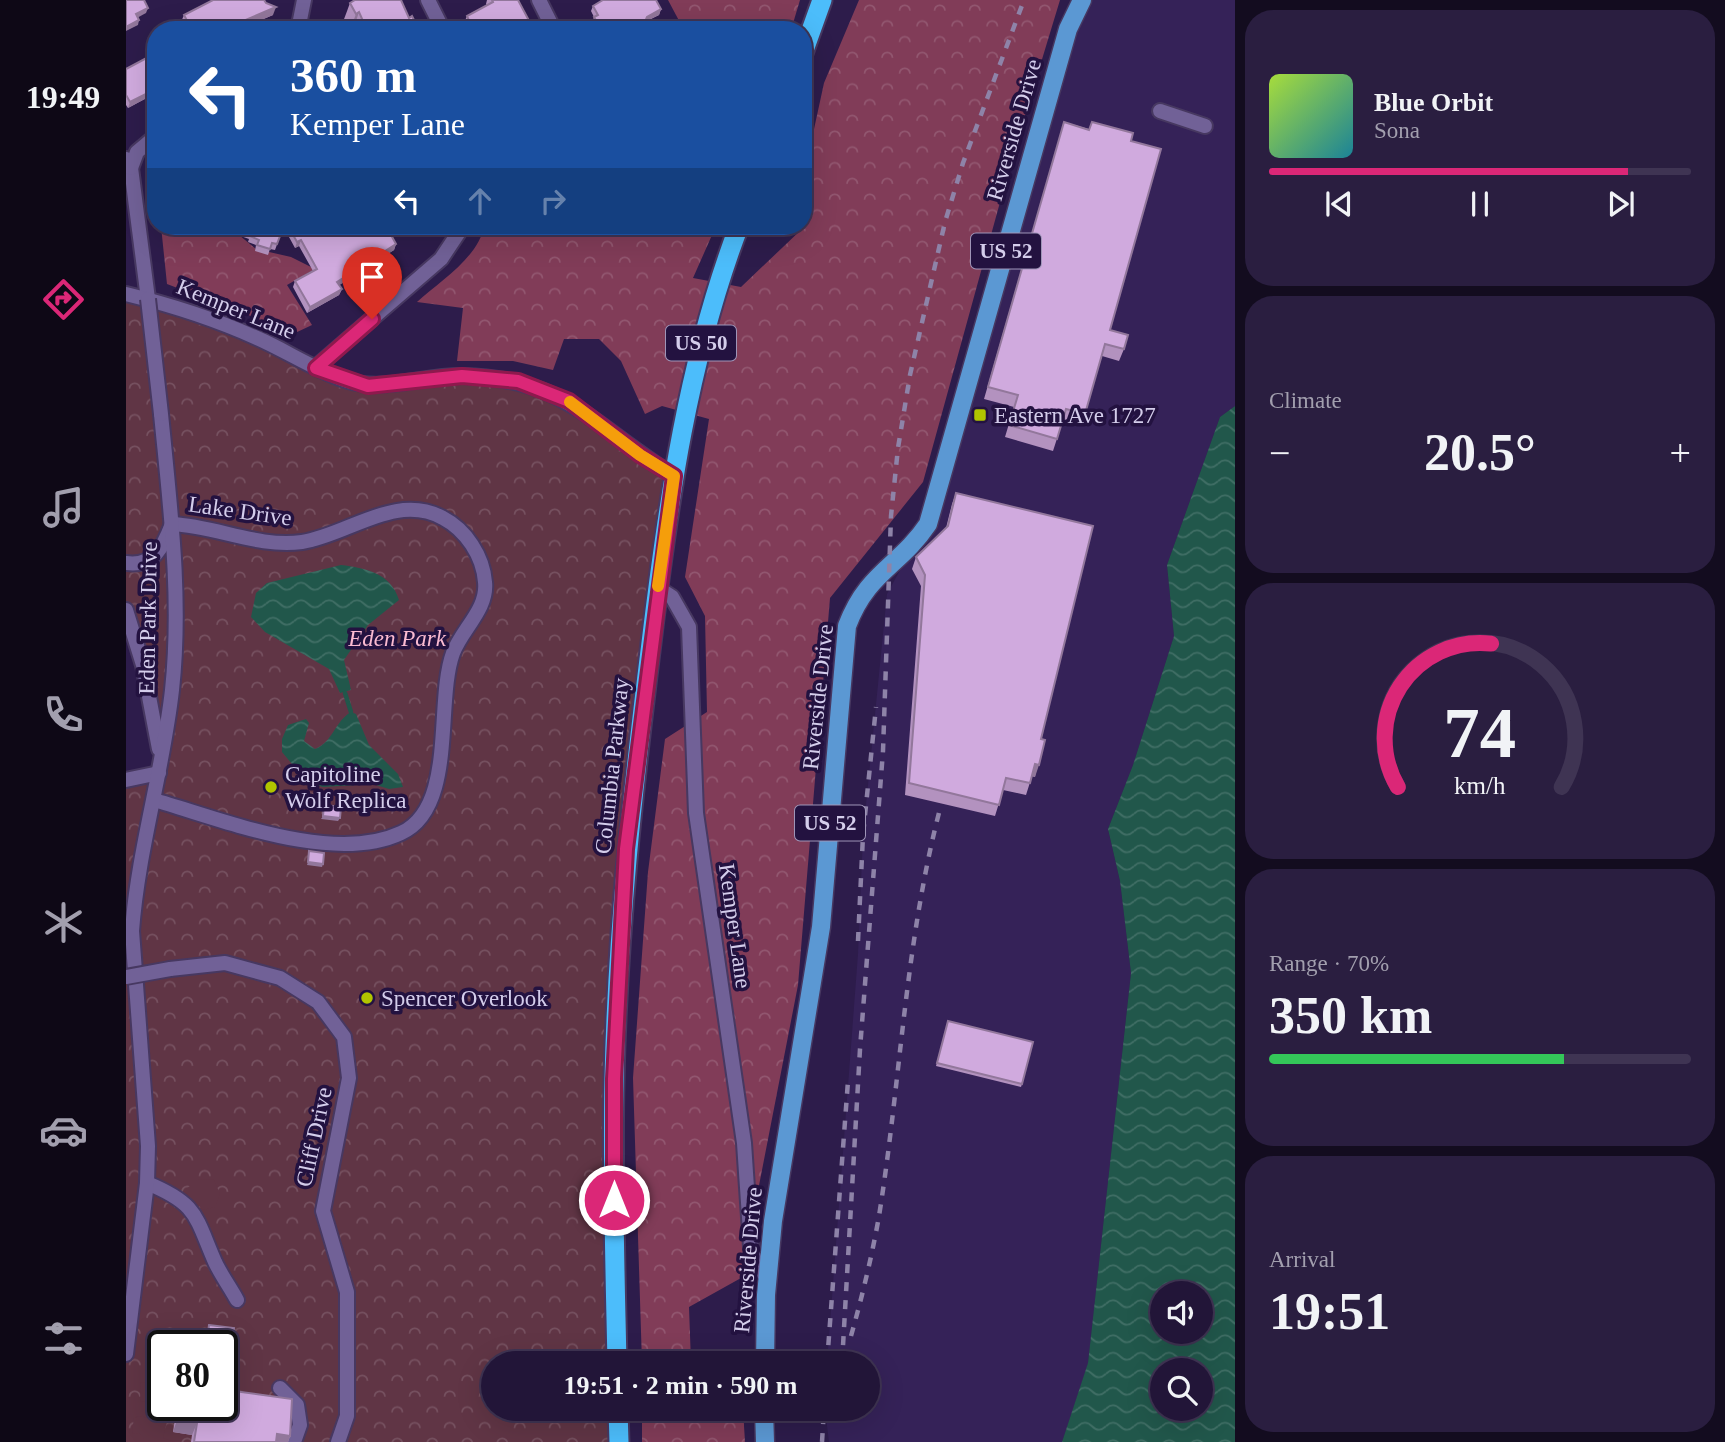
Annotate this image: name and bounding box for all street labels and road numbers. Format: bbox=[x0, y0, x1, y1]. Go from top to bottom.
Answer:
street label: Riverside Drive bbox=[982, 56, 1046, 204]
road number: US 52 bbox=[971, 233, 1041, 268]
street label: Kemper Lane bbox=[173, 274, 299, 344]
road number: US 50 bbox=[666, 326, 736, 360]
street label: Lake Drive bbox=[187, 491, 293, 531]
street label: Eden Park Drive bbox=[134, 541, 162, 695]
street label: Riverside Drive bbox=[798, 623, 838, 771]
street label: Columbia Parkway bbox=[590, 676, 634, 855]
road number: US 52 bbox=[795, 806, 865, 840]
street label: Kemper Lane bbox=[714, 862, 756, 990]
street label: Cliff Drive bbox=[291, 1085, 337, 1189]
street label: Riverside Drive bbox=[729, 1186, 767, 1334]

